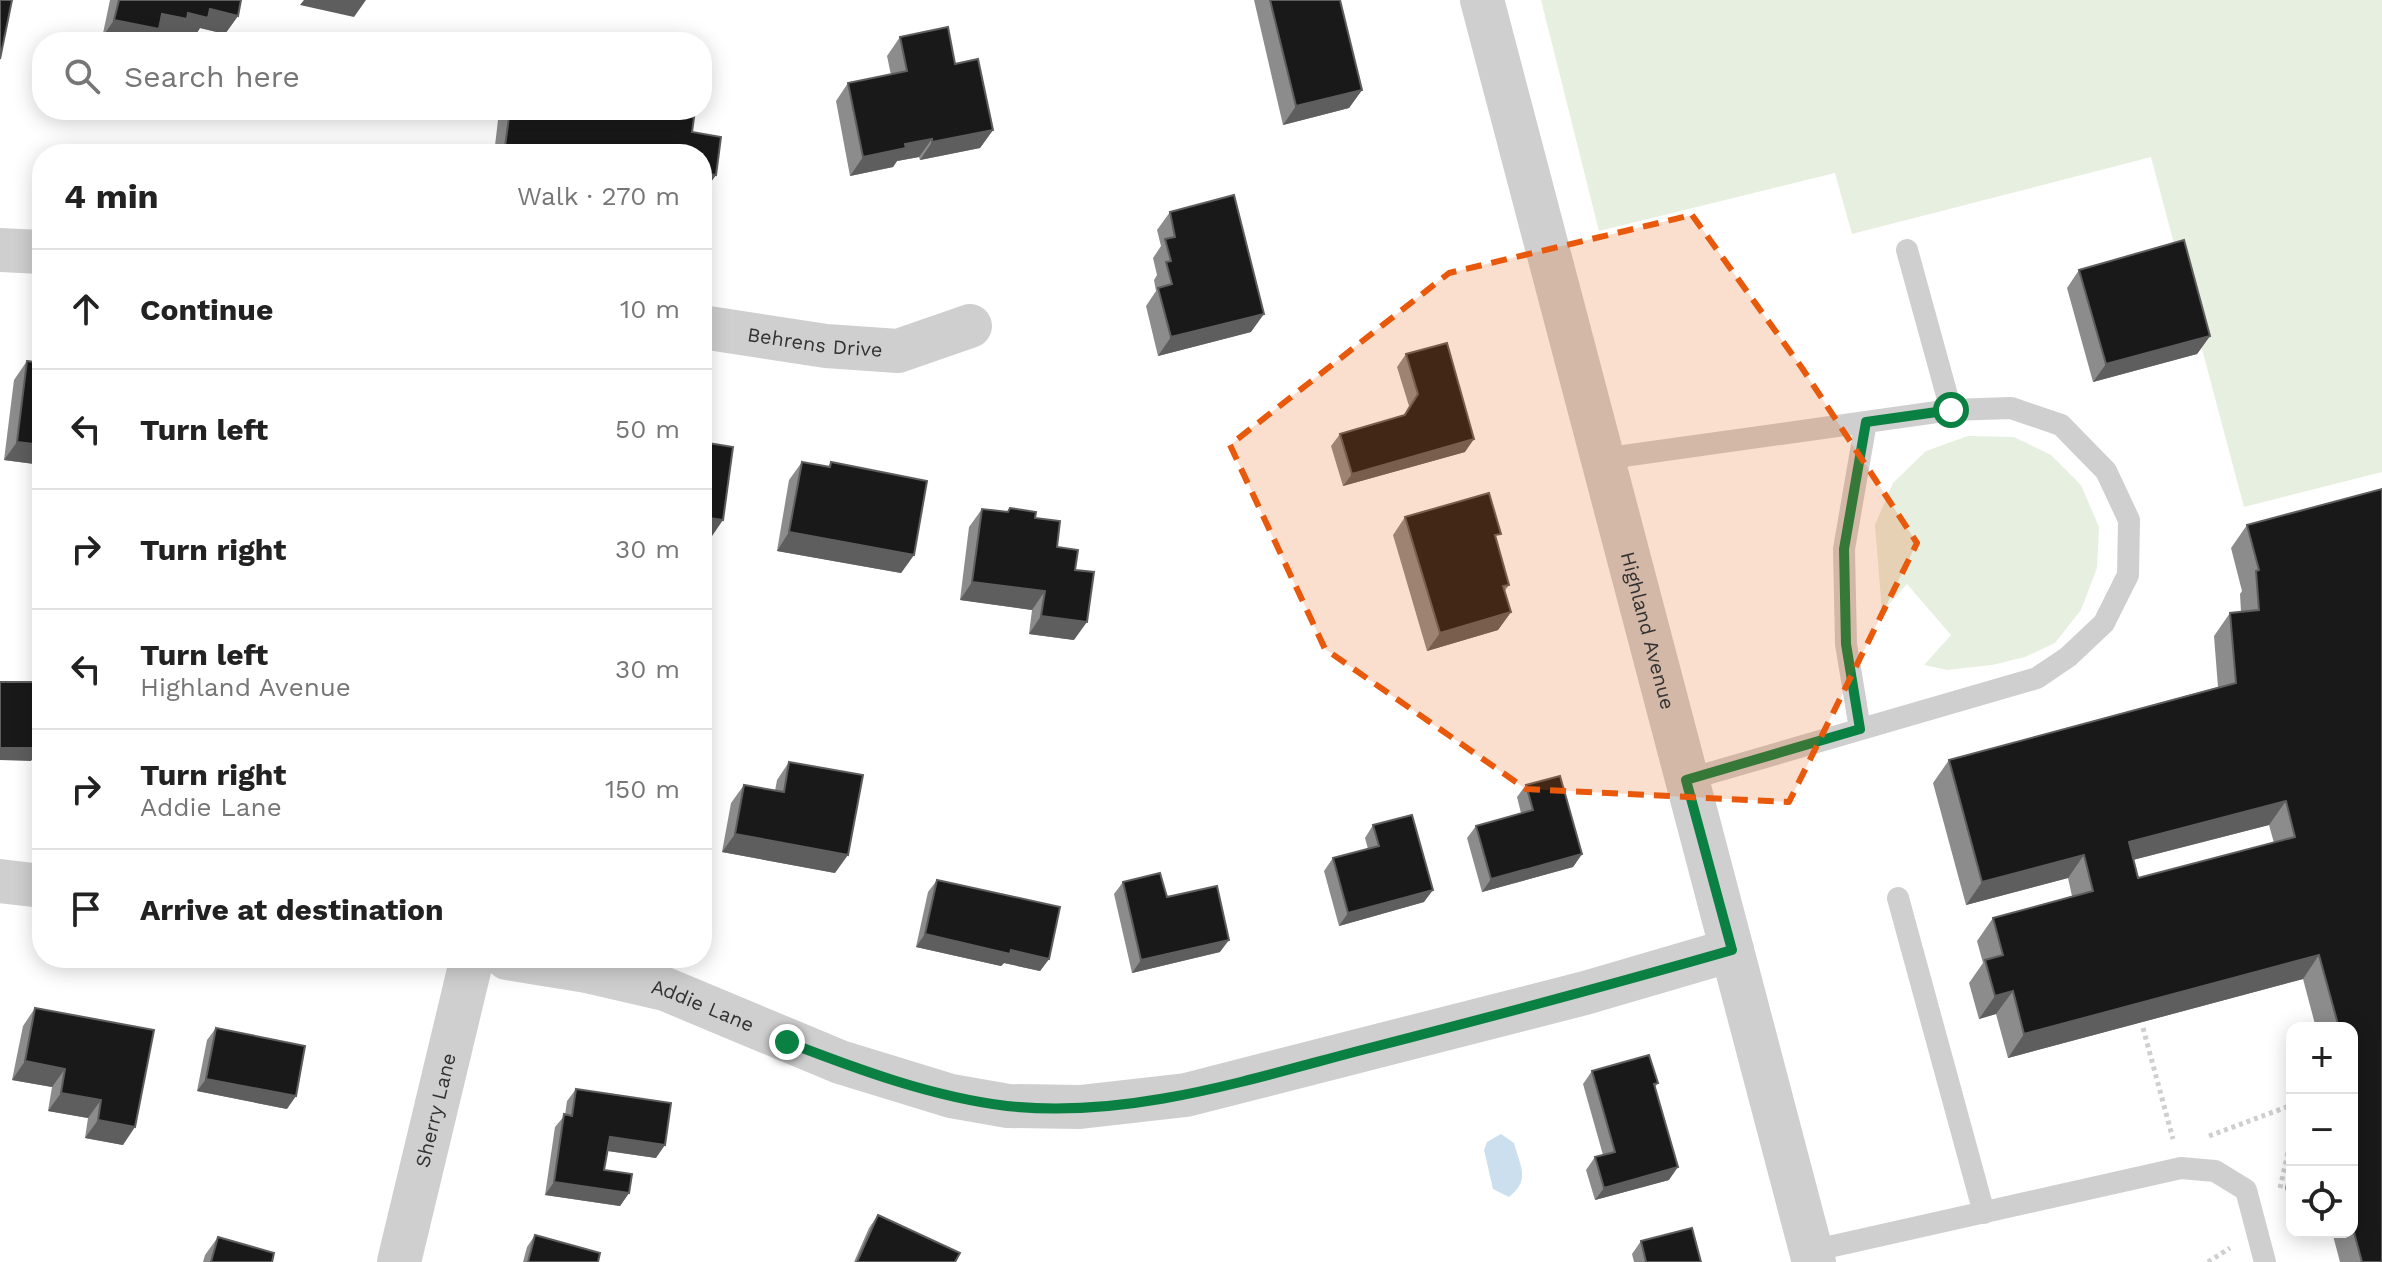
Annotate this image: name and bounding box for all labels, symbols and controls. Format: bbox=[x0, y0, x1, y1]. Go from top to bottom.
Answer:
search box bbox=[32, 32, 712, 120]
icon: search bbox=[60, 54, 104, 98]
text: Search here bbox=[124, 59, 300, 94]
text: 4 min bbox=[64, 176, 159, 216]
text: Walk · 270 m bbox=[517, 181, 680, 211]
icon: ahead bbox=[64, 287, 108, 331]
text: Continue bbox=[140, 292, 273, 327]
text: 10 m bbox=[620, 294, 680, 324]
street label: Behrens Drive bbox=[746, 322, 883, 362]
route start bbox=[1933, 392, 1969, 428]
icon: left bbox=[64, 407, 108, 451]
text: Turn left bbox=[140, 412, 268, 447]
text: 50 m bbox=[615, 414, 680, 444]
icon: right bbox=[64, 527, 108, 571]
text: Turn right bbox=[140, 532, 286, 567]
text: 30 m bbox=[615, 534, 680, 564]
street label: Highland Avenue bbox=[1616, 549, 1680, 712]
text: Turn left bbox=[140, 637, 268, 672]
icon: left bbox=[64, 647, 108, 691]
text: 30 m bbox=[615, 654, 680, 684]
text: Highland Avenue bbox=[140, 672, 351, 702]
text: Turn right bbox=[140, 757, 286, 792]
icon: right bbox=[64, 767, 108, 811]
text: 150 m bbox=[605, 774, 680, 804]
text: Addie Lane bbox=[140, 792, 282, 822]
icon: arrive bbox=[64, 887, 108, 931]
text: Arrive at destination bbox=[140, 892, 444, 927]
street label: Addie Lane bbox=[649, 974, 758, 1037]
map controls bbox=[2286, 1022, 2358, 1238]
button: + bbox=[2286, 1022, 2358, 1094]
route end bbox=[769, 1024, 805, 1060]
street label: Sherry Lane bbox=[410, 1051, 461, 1170]
button: − bbox=[2286, 1094, 2358, 1166]
button: locate bbox=[2286, 1166, 2358, 1238]

